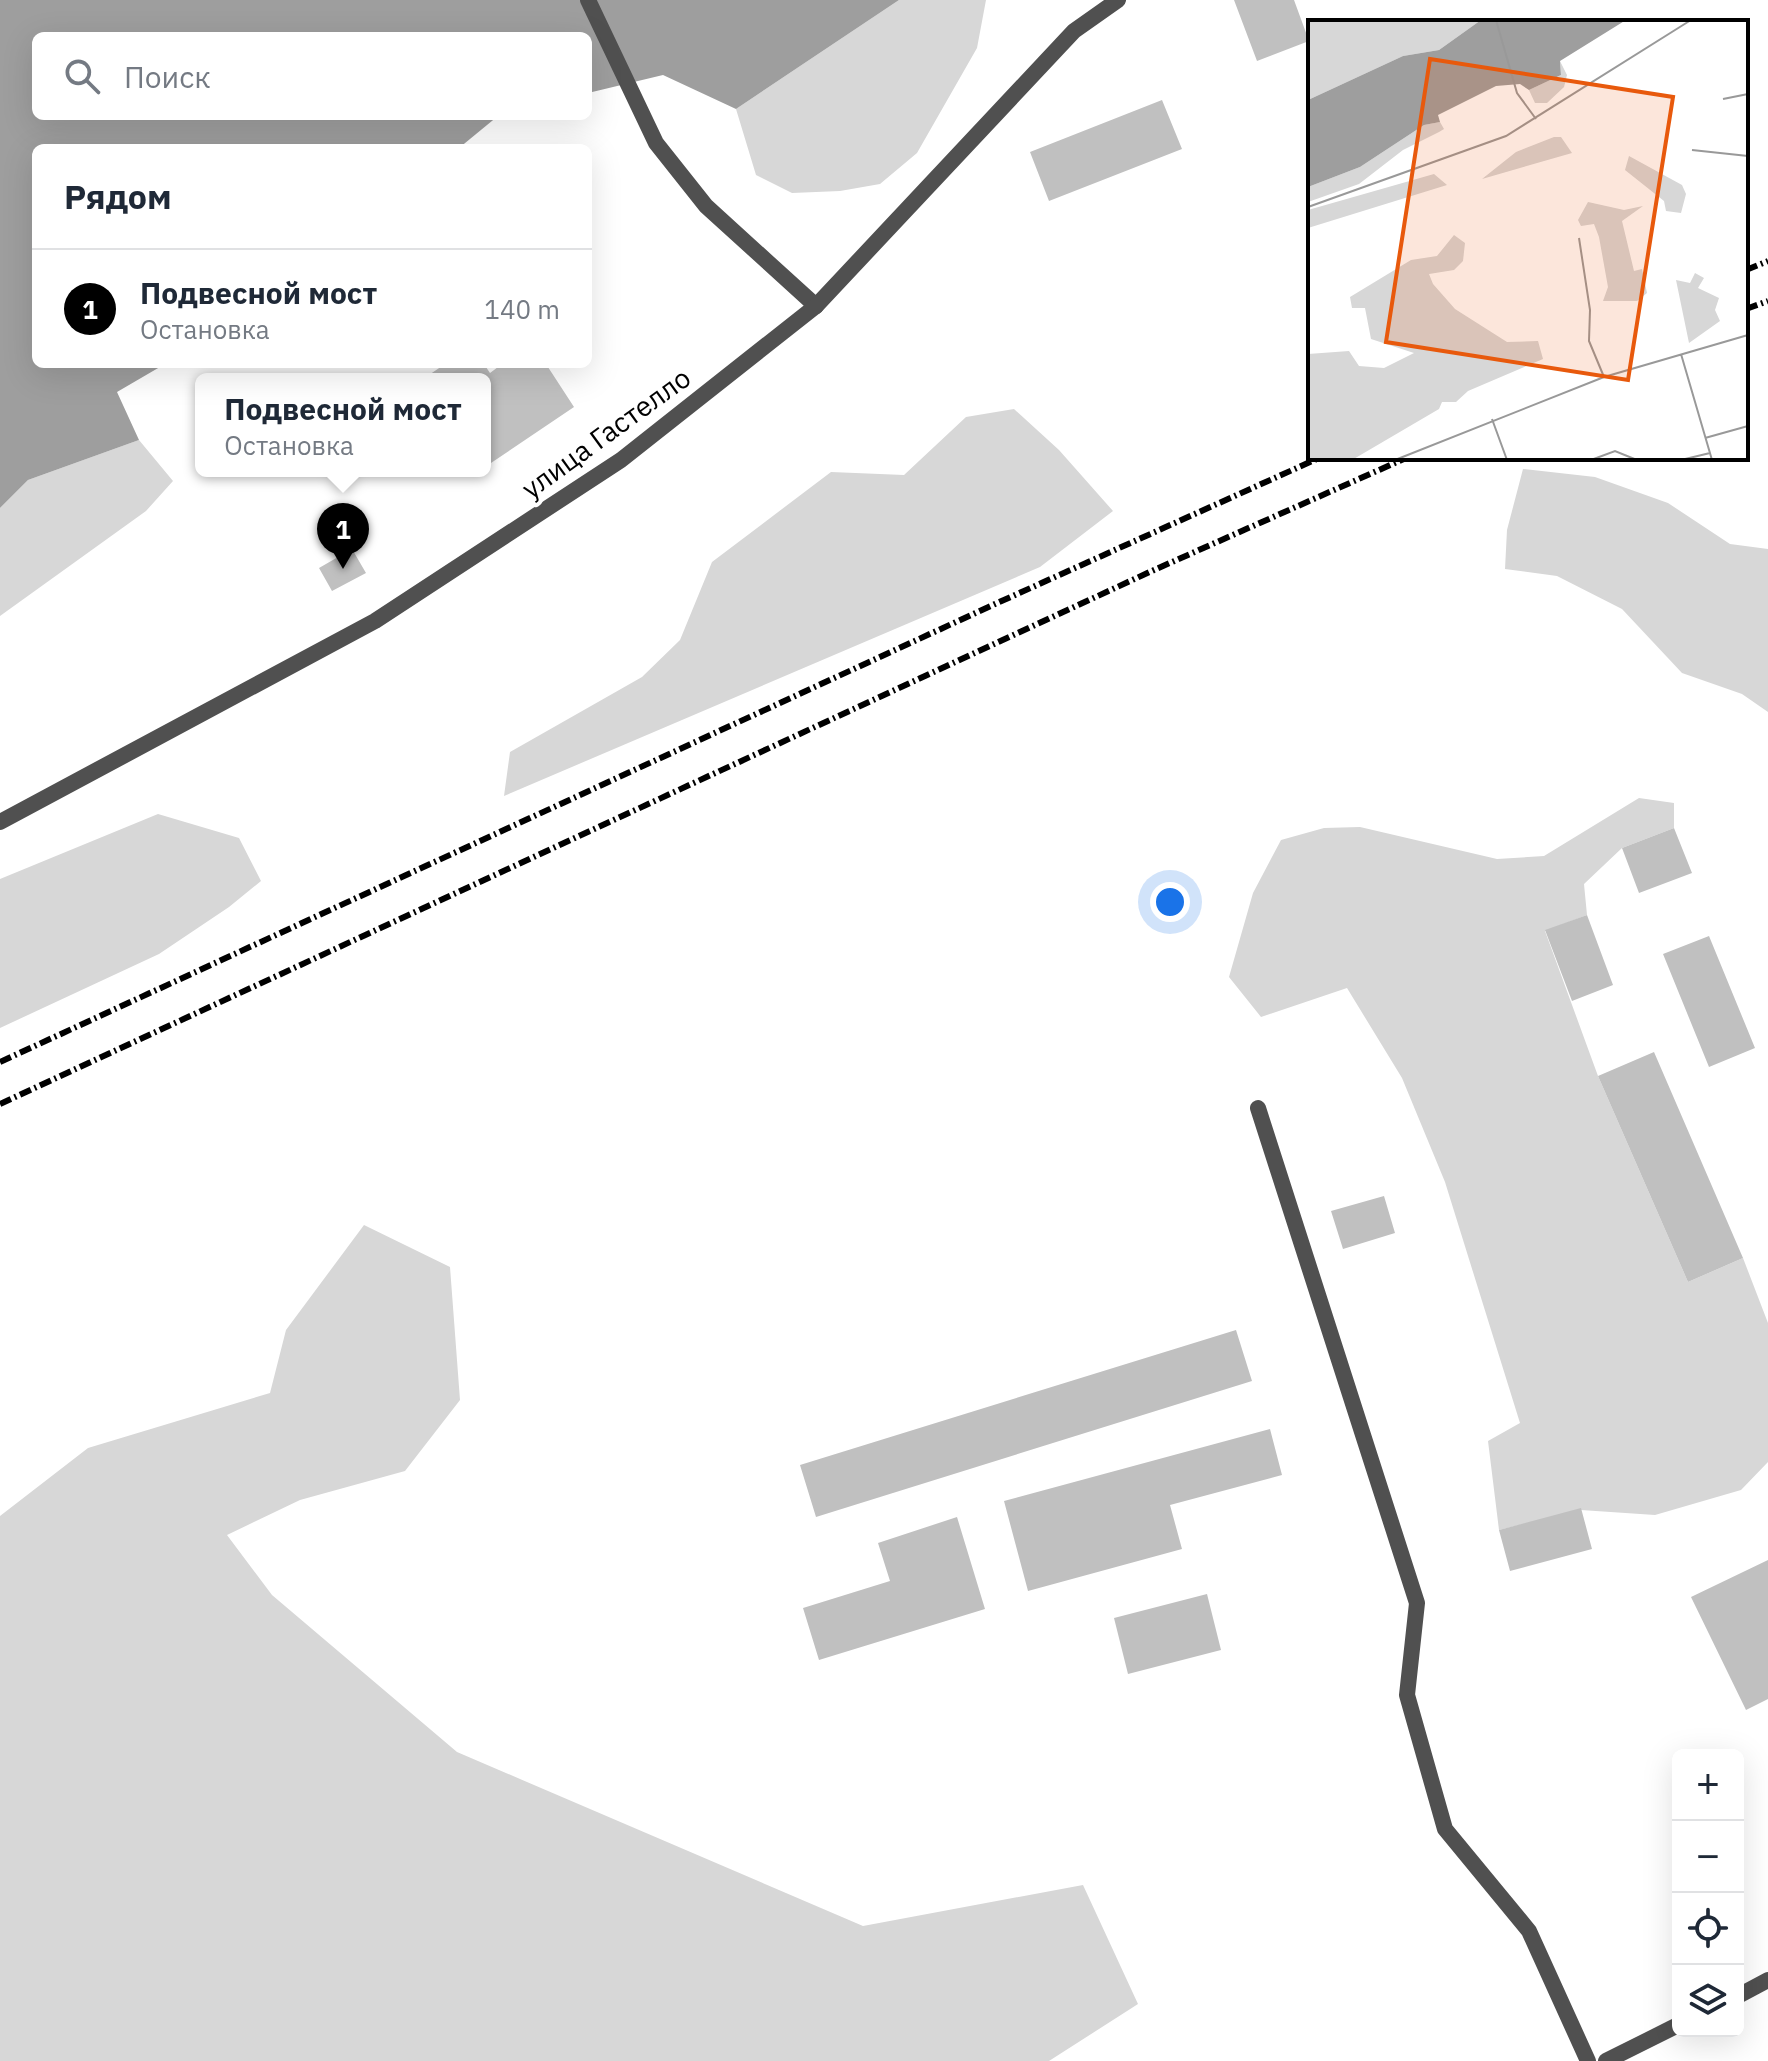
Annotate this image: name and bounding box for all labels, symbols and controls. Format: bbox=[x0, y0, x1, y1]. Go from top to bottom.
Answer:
inset map bbox=[1308, 20, 1748, 460]
search box bbox=[32, 32, 592, 120]
icon: search bbox=[60, 54, 104, 98]
text: Поиск bbox=[124, 57, 211, 96]
text: Рядом bbox=[64, 174, 172, 218]
text: Подвесной мост bbox=[140, 273, 377, 312]
text: 1 bbox=[82, 292, 98, 326]
text: 140 m bbox=[484, 292, 560, 326]
text: Остановка bbox=[140, 312, 270, 346]
street label: улица Гастелло bbox=[514, 359, 698, 506]
popup bbox=[195, 373, 491, 477]
text: Подвесной мост bbox=[224, 389, 462, 428]
text: Остановка bbox=[224, 428, 354, 462]
pin: 1 bbox=[317, 503, 369, 569]
your location bbox=[1150, 882, 1190, 922]
map controls bbox=[1672, 1749, 1744, 2037]
button: + bbox=[1672, 1749, 1744, 1821]
button: − bbox=[1672, 1821, 1744, 1893]
button: locate bbox=[1672, 1893, 1744, 1965]
button: layers bbox=[1672, 1965, 1744, 2037]

